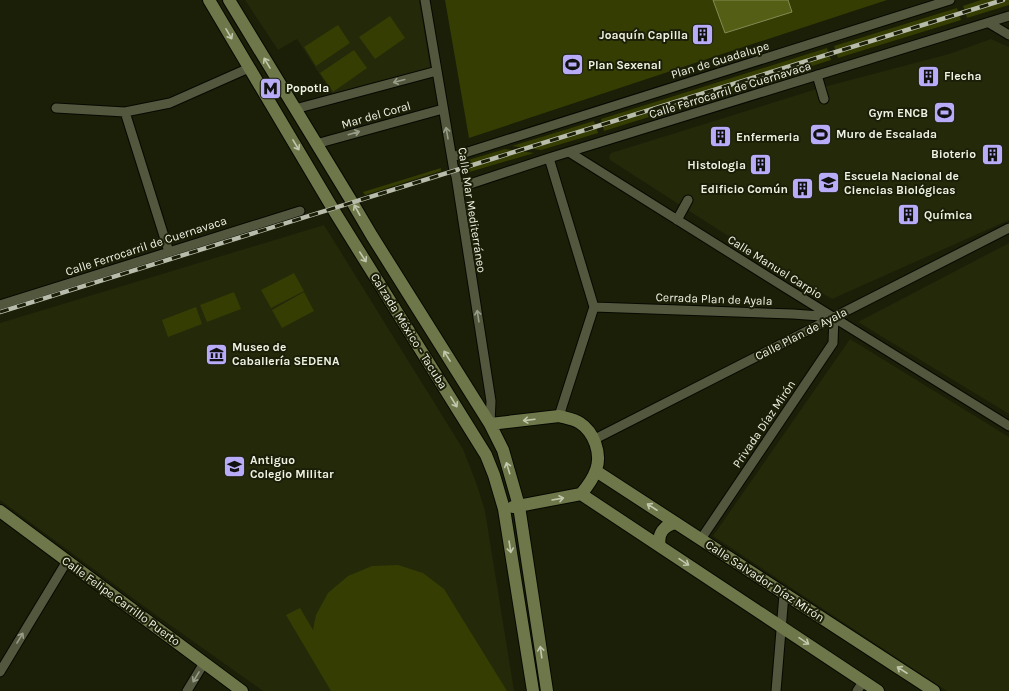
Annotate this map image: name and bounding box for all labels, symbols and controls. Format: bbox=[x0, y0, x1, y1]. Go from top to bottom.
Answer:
building icon: Joaquín Capilla bbox=[690, 22, 716, 48]
one-way arrow bbox=[226, 28, 234, 40]
place label: Joaquín Capilla bbox=[599, 28, 688, 42]
street label: Plan de Guadalupe bbox=[669, 38, 771, 82]
sports icon: Plan Sexenal bbox=[559, 52, 585, 78]
one-way arrow bbox=[263, 57, 271, 69]
place label: Plan Sexenal bbox=[588, 58, 661, 72]
street label: Calle Ferrocarril de Cuernavaca bbox=[647, 59, 813, 121]
building icon: Flecha bbox=[915, 63, 941, 89]
place label: Flecha bbox=[944, 69, 981, 83]
metro station icon: Popotla bbox=[258, 75, 284, 101]
one-way arrow bbox=[393, 78, 406, 85]
place label: Popotla bbox=[286, 81, 329, 95]
street label: Mar del Coral bbox=[340, 98, 412, 132]
sports icon: Gym ENCB bbox=[931, 100, 957, 126]
place label: Gym ENCB bbox=[868, 106, 928, 120]
sports icon: Muro de Escalada bbox=[807, 121, 833, 147]
building icon: Enfermeria bbox=[708, 124, 734, 150]
one-way arrow bbox=[443, 127, 451, 140]
place label: Muro de Escalada bbox=[836, 127, 937, 141]
one-way arrow bbox=[347, 129, 360, 137]
place label: Enfermeria bbox=[736, 130, 799, 144]
one-way arrow bbox=[292, 139, 300, 151]
building icon: Bioterio bbox=[979, 141, 1005, 167]
street label: Calle Mar Mediterráneo bbox=[455, 146, 489, 274]
place label: Bioterio bbox=[931, 147, 976, 161]
building icon: Histologia bbox=[748, 152, 774, 178]
place label: Histologia bbox=[687, 158, 746, 172]
place label: Escuela Nacional de Ciencias Biológicas bbox=[844, 169, 959, 197]
school or university icon: Escuela Nacional de Ciencias Biológicas bbox=[815, 170, 841, 196]
building icon: Edificio Común bbox=[790, 176, 816, 202]
place label: Edificio Común bbox=[700, 182, 788, 196]
building icon: Química bbox=[896, 202, 922, 228]
one-way arrow bbox=[352, 204, 360, 216]
place label: Química bbox=[924, 208, 972, 222]
street label: Calle Ferrocarril de Cuernavaca bbox=[64, 213, 228, 279]
street label: Calle Manuel Carpio bbox=[725, 232, 825, 302]
one-way arrow bbox=[359, 251, 367, 262]
street label: Calzada México - Tacuba bbox=[368, 271, 450, 391]
street label: Cerrada Plan de Ayala bbox=[655, 290, 773, 308]
street label: Calle Plan de Ayala bbox=[753, 305, 849, 363]
one-way arrow bbox=[474, 310, 482, 323]
place label: Museo de Caballería SEDENA bbox=[232, 340, 340, 368]
museum icon: Museo de Caballería SEDENA bbox=[203, 341, 229, 367]
one-way arrow bbox=[443, 351, 451, 362]
street label: Privada Díaz Mirón bbox=[730, 378, 798, 470]
one-way arrow bbox=[450, 396, 458, 407]
one-way arrow bbox=[523, 416, 536, 423]
place label: Antiguo Colegio Militar bbox=[250, 453, 334, 481]
school or university icon: Antiguo Colegio Militar bbox=[222, 454, 248, 480]
one-way arrow bbox=[504, 462, 511, 475]
one-way arrow bbox=[551, 494, 564, 502]
one-way arrow bbox=[647, 503, 658, 511]
street label: Calle Salvador Díaz Mirón bbox=[703, 537, 827, 625]
one-way arrow bbox=[506, 540, 514, 553]
street label: Calle Felipe Carrillo Puerto bbox=[59, 553, 183, 649]
one-way arrow bbox=[678, 558, 689, 566]
one-way arrow bbox=[17, 632, 25, 644]
one-way arrow bbox=[798, 638, 810, 646]
one-way arrow bbox=[537, 646, 545, 659]
one-way arrow bbox=[896, 666, 907, 674]
one-way arrow bbox=[191, 671, 199, 683]

